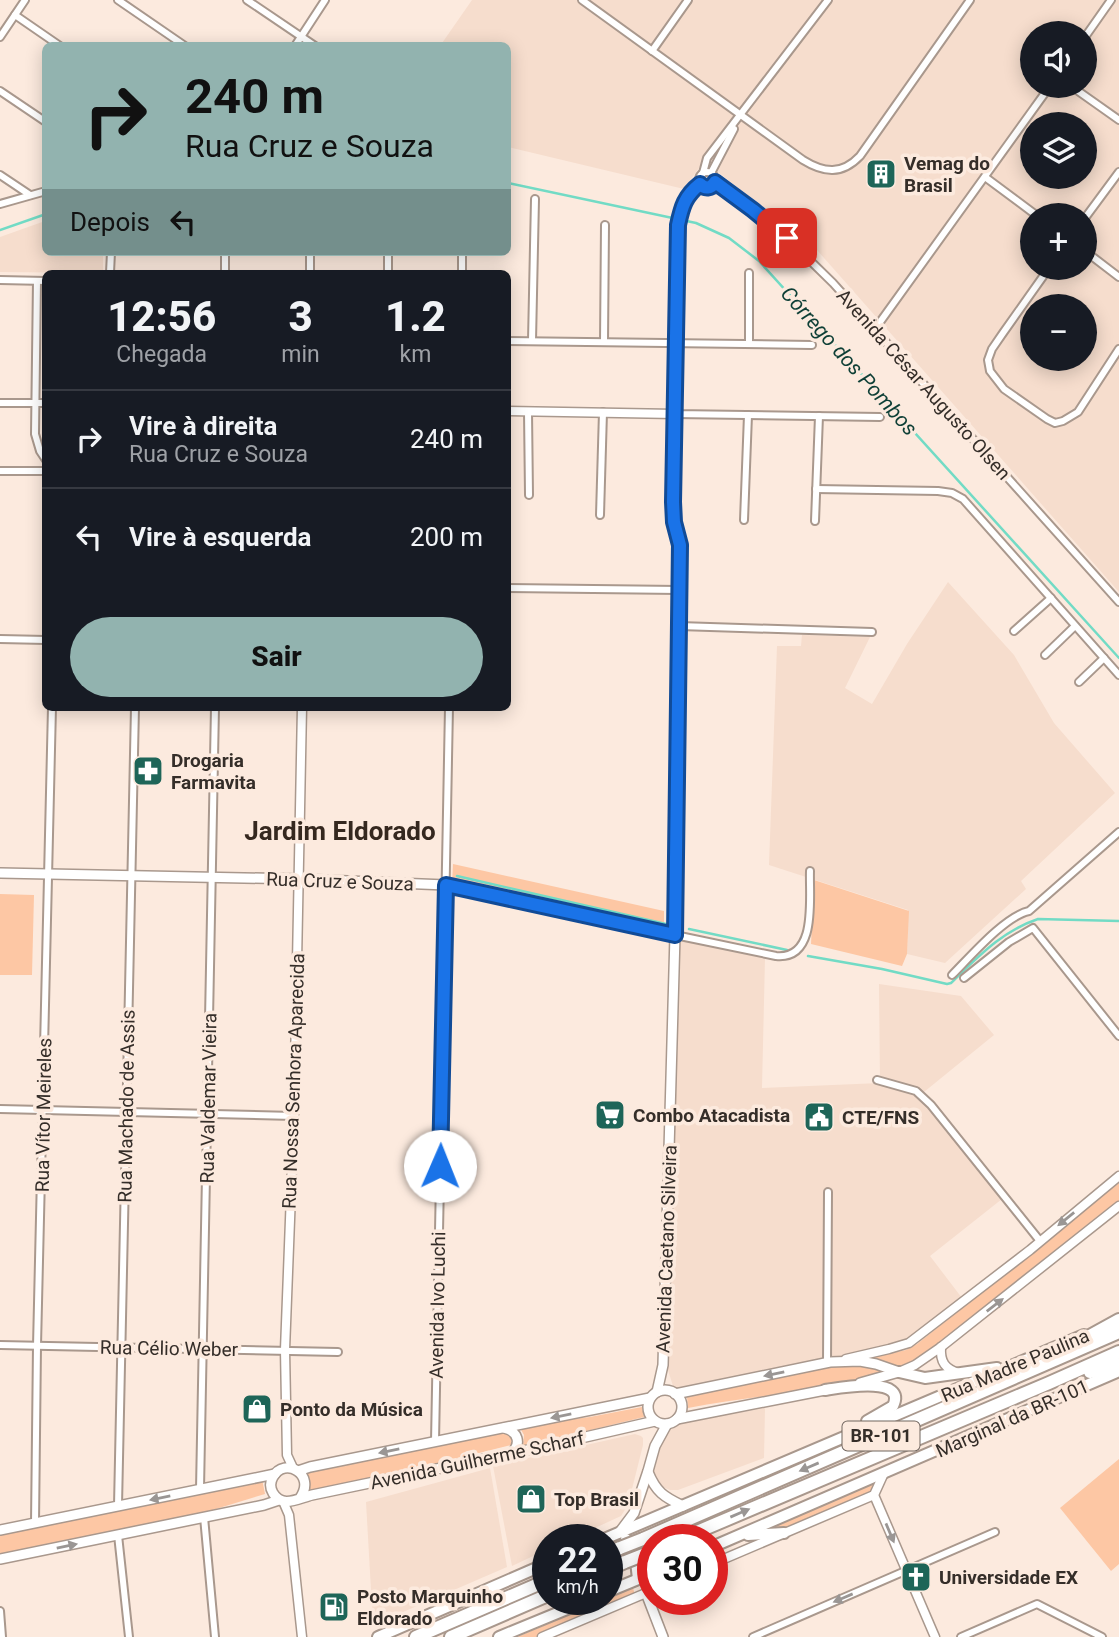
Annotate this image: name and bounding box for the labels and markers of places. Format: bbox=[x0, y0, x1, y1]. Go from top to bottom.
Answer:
place label: Vemag do Brasil bbox=[904, 152, 990, 197]
building icon: Vemag do Brasil bbox=[864, 157, 898, 191]
pin bbox=[757, 208, 817, 268]
place label: Drogaria Farmavita bbox=[171, 749, 256, 794]
pharmacy icon: Drogaria Farmavita bbox=[131, 754, 165, 788]
supermarket icon: Combo Atacadista bbox=[593, 1098, 627, 1132]
public building icon: CTE/FNS bbox=[802, 1100, 836, 1134]
place label: Combo Atacadista bbox=[633, 1104, 790, 1127]
place label: CTE/FNS bbox=[842, 1106, 920, 1129]
shop icon: Ponto da Música bbox=[240, 1392, 274, 1426]
place label: Ponto da Música bbox=[280, 1398, 423, 1421]
shop icon: Top Brasil bbox=[514, 1482, 548, 1516]
place label: Top Brasil bbox=[554, 1488, 639, 1511]
church icon: Universidade EX bbox=[899, 1560, 933, 1594]
place label: Universidade EX bbox=[939, 1566, 1078, 1589]
place label: Posto Marquinho Eldorado bbox=[357, 1585, 503, 1630]
fuel station icon: Posto Marquinho Eldorado bbox=[317, 1590, 351, 1624]

